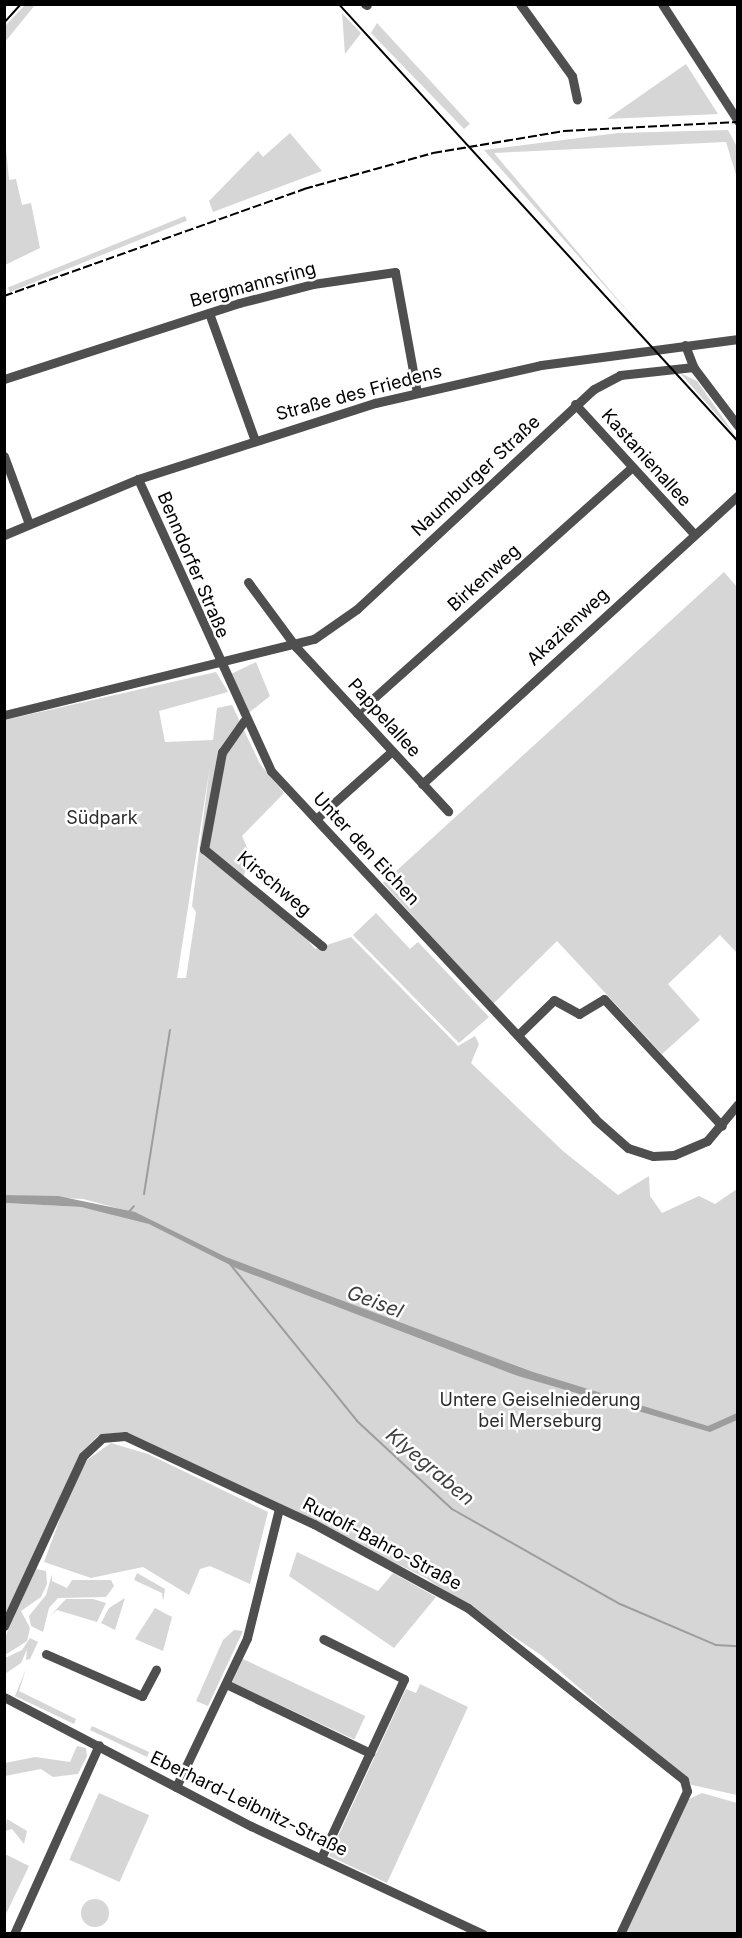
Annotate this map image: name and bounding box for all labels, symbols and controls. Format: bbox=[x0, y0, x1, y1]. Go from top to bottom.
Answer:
street label: Bergmannsring bbox=[188, 258, 318, 312]
street label: Straße des Friedens bbox=[274, 360, 444, 426]
street label: Kastanienallee bbox=[597, 405, 695, 511]
street label: Naumburger Straße bbox=[407, 411, 545, 541]
street label: Benndorfer Straße bbox=[152, 489, 234, 641]
street label: Birkenweg bbox=[443, 540, 525, 616]
street label: Akazienweg bbox=[523, 584, 613, 670]
street label: Pappelallee bbox=[343, 674, 425, 762]
street label: Unter den Eichen bbox=[308, 788, 424, 910]
park label: Südpark bbox=[66, 807, 138, 829]
street label: Kirschweg bbox=[233, 847, 315, 921]
water label: Geisel bbox=[344, 1280, 406, 1324]
park label: Untere Geiselniederung bei Merseburg bbox=[439, 1390, 641, 1432]
water label: Klyegraben bbox=[381, 1423, 479, 1511]
street label: Rudolf-Bahro-Straße bbox=[299, 1493, 465, 1595]
street label: Eberhard-Leibnitz-Straße bbox=[147, 1747, 351, 1861]

